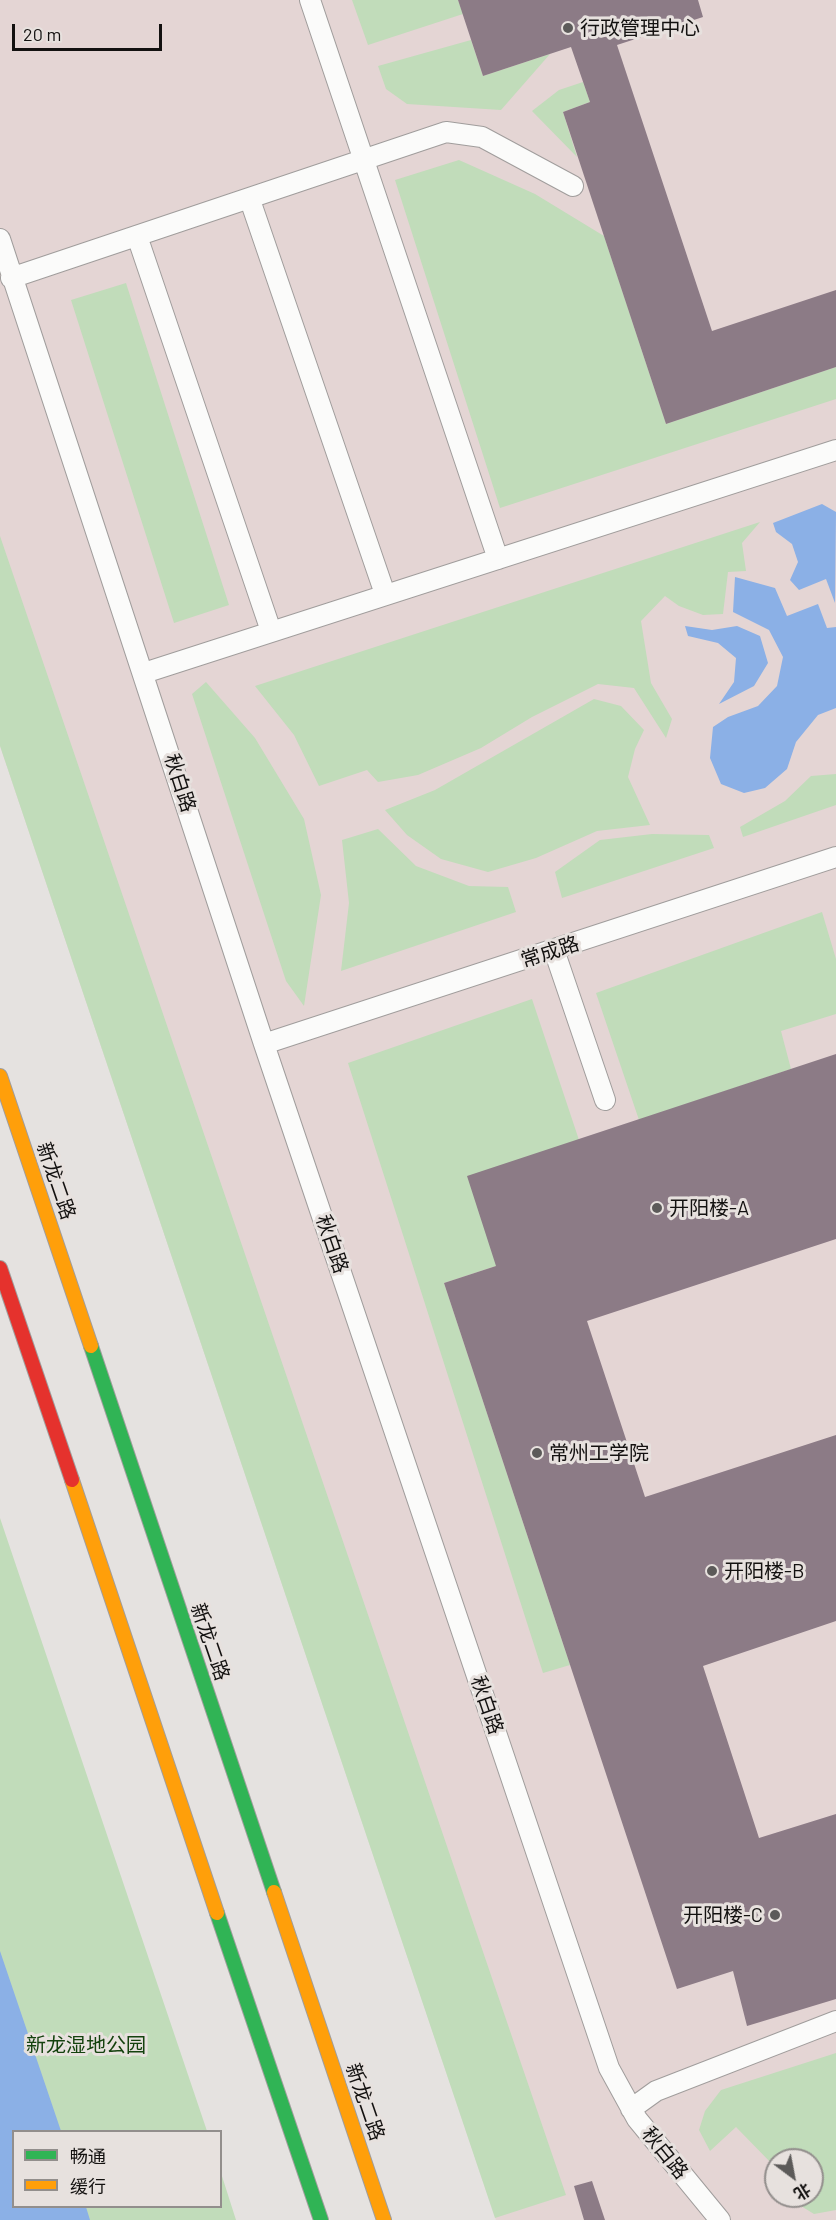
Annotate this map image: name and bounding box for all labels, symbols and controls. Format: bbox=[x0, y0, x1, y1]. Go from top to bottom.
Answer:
scale bar bbox=[15, 12, 165, 50]
place label: 行政管理中心 bbox=[580, 16, 700, 40]
marker: 行政管理中心 bbox=[561, 21, 575, 35]
text: 20 m bbox=[23, 23, 61, 45]
street label: 秋白路 bbox=[159, 751, 201, 815]
street label: 常成路 bbox=[518, 931, 582, 973]
street label: 新龙二路 bbox=[32, 1139, 80, 1223]
place label: 开阳楼-A bbox=[669, 1196, 749, 1220]
marker: 开阳楼-A bbox=[650, 1201, 664, 1215]
street label: 秋白路 bbox=[311, 1212, 353, 1276]
place label: 常州工学院 bbox=[549, 1441, 649, 1465]
marker: 常州工学院 bbox=[530, 1446, 544, 1460]
place label: 开阳楼-B bbox=[724, 1559, 804, 1583]
marker: 开阳楼-B bbox=[705, 1564, 719, 1578]
street label: 新龙二路 bbox=[186, 1600, 234, 1684]
street label: 秋白路 bbox=[466, 1673, 508, 1737]
place label: 开阳楼-C bbox=[683, 1903, 763, 1927]
marker: 开阳楼-C bbox=[768, 1908, 782, 1922]
park label: 新龙湿地公园 bbox=[26, 2033, 146, 2057]
street label: 新龙二路 bbox=[341, 2060, 389, 2144]
street label: 秋白路 bbox=[637, 2122, 693, 2184]
legend bbox=[12, 2130, 222, 2208]
text: 畅通 bbox=[70, 2145, 106, 2167]
north arrow bbox=[764, 2148, 824, 2208]
text: 缓行 bbox=[70, 2175, 106, 2197]
text: 北 bbox=[791, 2180, 815, 2204]

